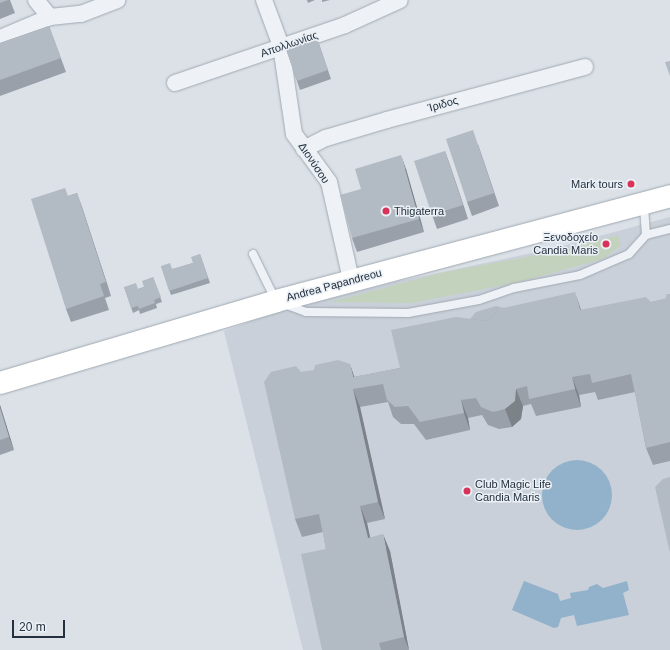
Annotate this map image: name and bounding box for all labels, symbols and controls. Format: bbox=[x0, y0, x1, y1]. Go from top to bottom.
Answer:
street label: Απολλωνίας bbox=[259, 28, 319, 60]
street label: Ίριδος bbox=[427, 93, 459, 115]
street label: Διονύσου bbox=[296, 140, 332, 186]
place label: Mark tours bbox=[571, 177, 623, 191]
marker: Mark tours bbox=[626, 179, 636, 189]
place label: Thigaterra bbox=[394, 204, 444, 218]
marker: Thigaterra bbox=[381, 206, 391, 216]
place label: Ξενοδοχείο Candia Maris bbox=[533, 231, 598, 257]
marker: Ξενοδοχείο Candia Maris bbox=[601, 239, 611, 249]
street label: Andrea Papandreou bbox=[285, 266, 383, 304]
place label: Club Magic Life Candia Maris bbox=[475, 478, 551, 504]
marker: Club Magic Life Candia Maris bbox=[462, 486, 472, 496]
scale bar bbox=[14, 612, 67, 638]
text: 20 m bbox=[19, 620, 46, 634]

